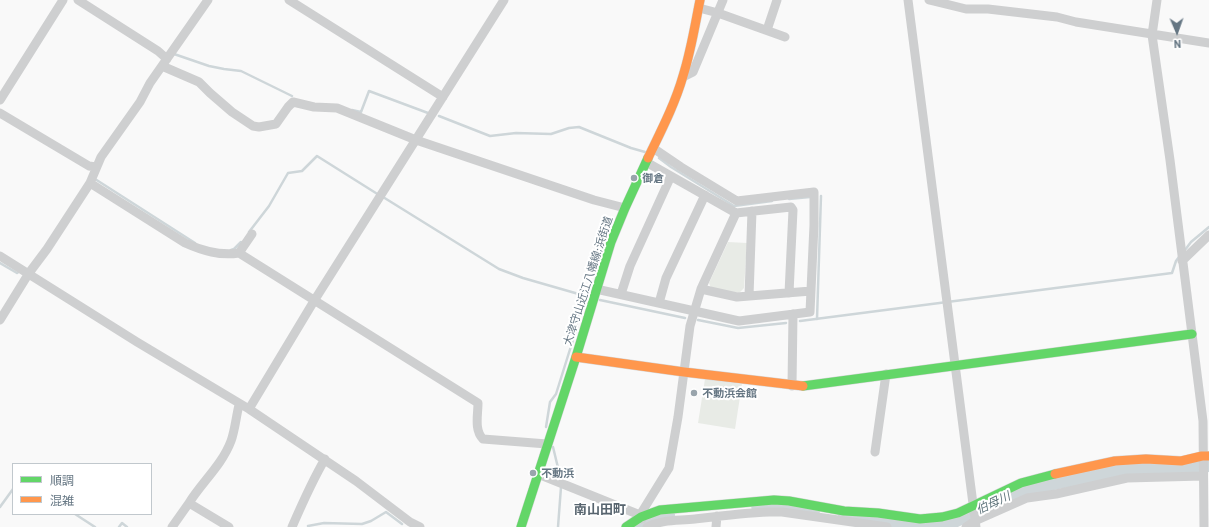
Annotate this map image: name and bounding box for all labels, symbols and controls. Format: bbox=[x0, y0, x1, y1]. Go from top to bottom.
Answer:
north arrow bbox=[1157, 12, 1197, 52]
text: N bbox=[1174, 38, 1181, 51]
place label: 御倉 bbox=[642, 171, 664, 185]
marker: 御倉 bbox=[629, 173, 639, 183]
street label: 大津守山近江八幡線;浜街道 bbox=[561, 215, 615, 347]
place label: 不動浜会館 bbox=[702, 386, 757, 400]
marker: 不動浜会館 bbox=[689, 388, 699, 398]
legend bbox=[12, 463, 152, 515]
place label: 不動浜 bbox=[541, 466, 574, 480]
marker: 不動浜 bbox=[528, 468, 538, 478]
text: 順調 bbox=[50, 473, 74, 487]
water label: 伯母川 bbox=[974, 489, 1012, 517]
text: 混雑 bbox=[50, 493, 74, 507]
district label: 南山田町 bbox=[574, 502, 626, 518]

